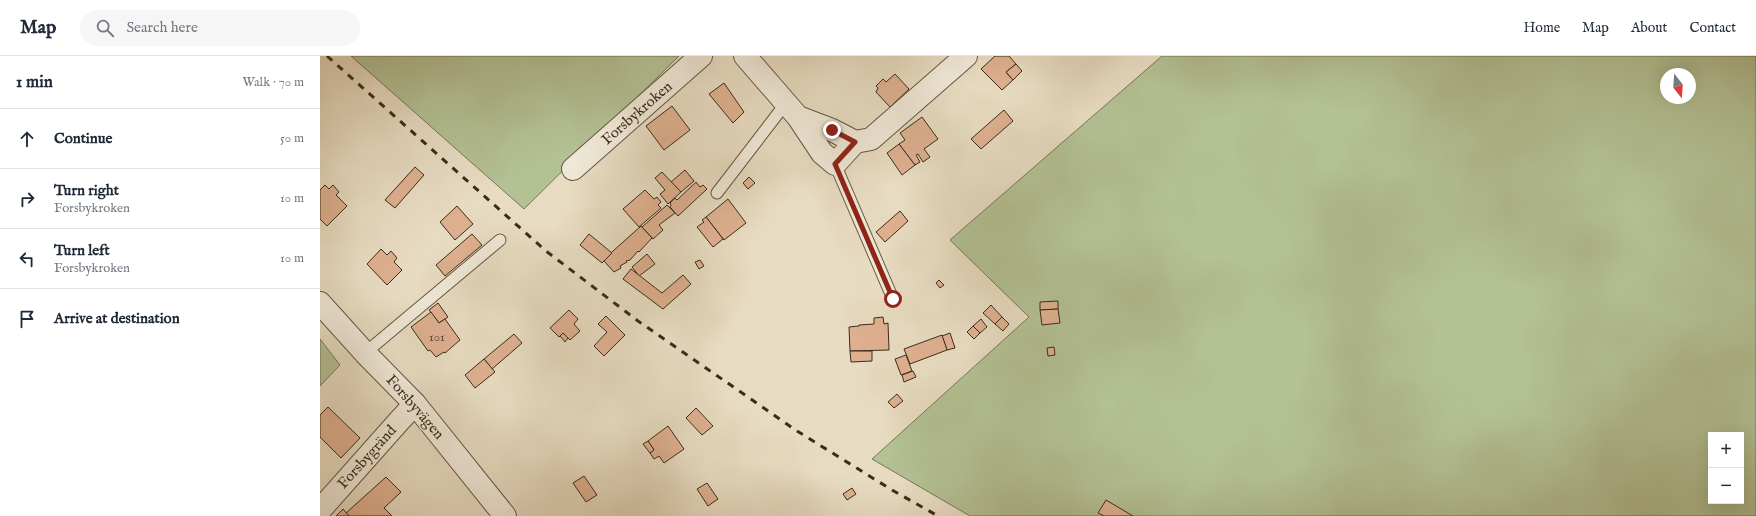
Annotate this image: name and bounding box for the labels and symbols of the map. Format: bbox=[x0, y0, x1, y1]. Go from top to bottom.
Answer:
north arrow bbox=[1660, 68, 1696, 104]
street label: Forsbykroken bbox=[598, 77, 676, 149]
route end bbox=[823, 121, 841, 139]
route start bbox=[884, 290, 902, 308]
house number: 101 bbox=[429, 329, 445, 346]
street label: Forsbyvägen bbox=[382, 371, 448, 443]
street label: Forsbygränd bbox=[333, 420, 401, 493]

